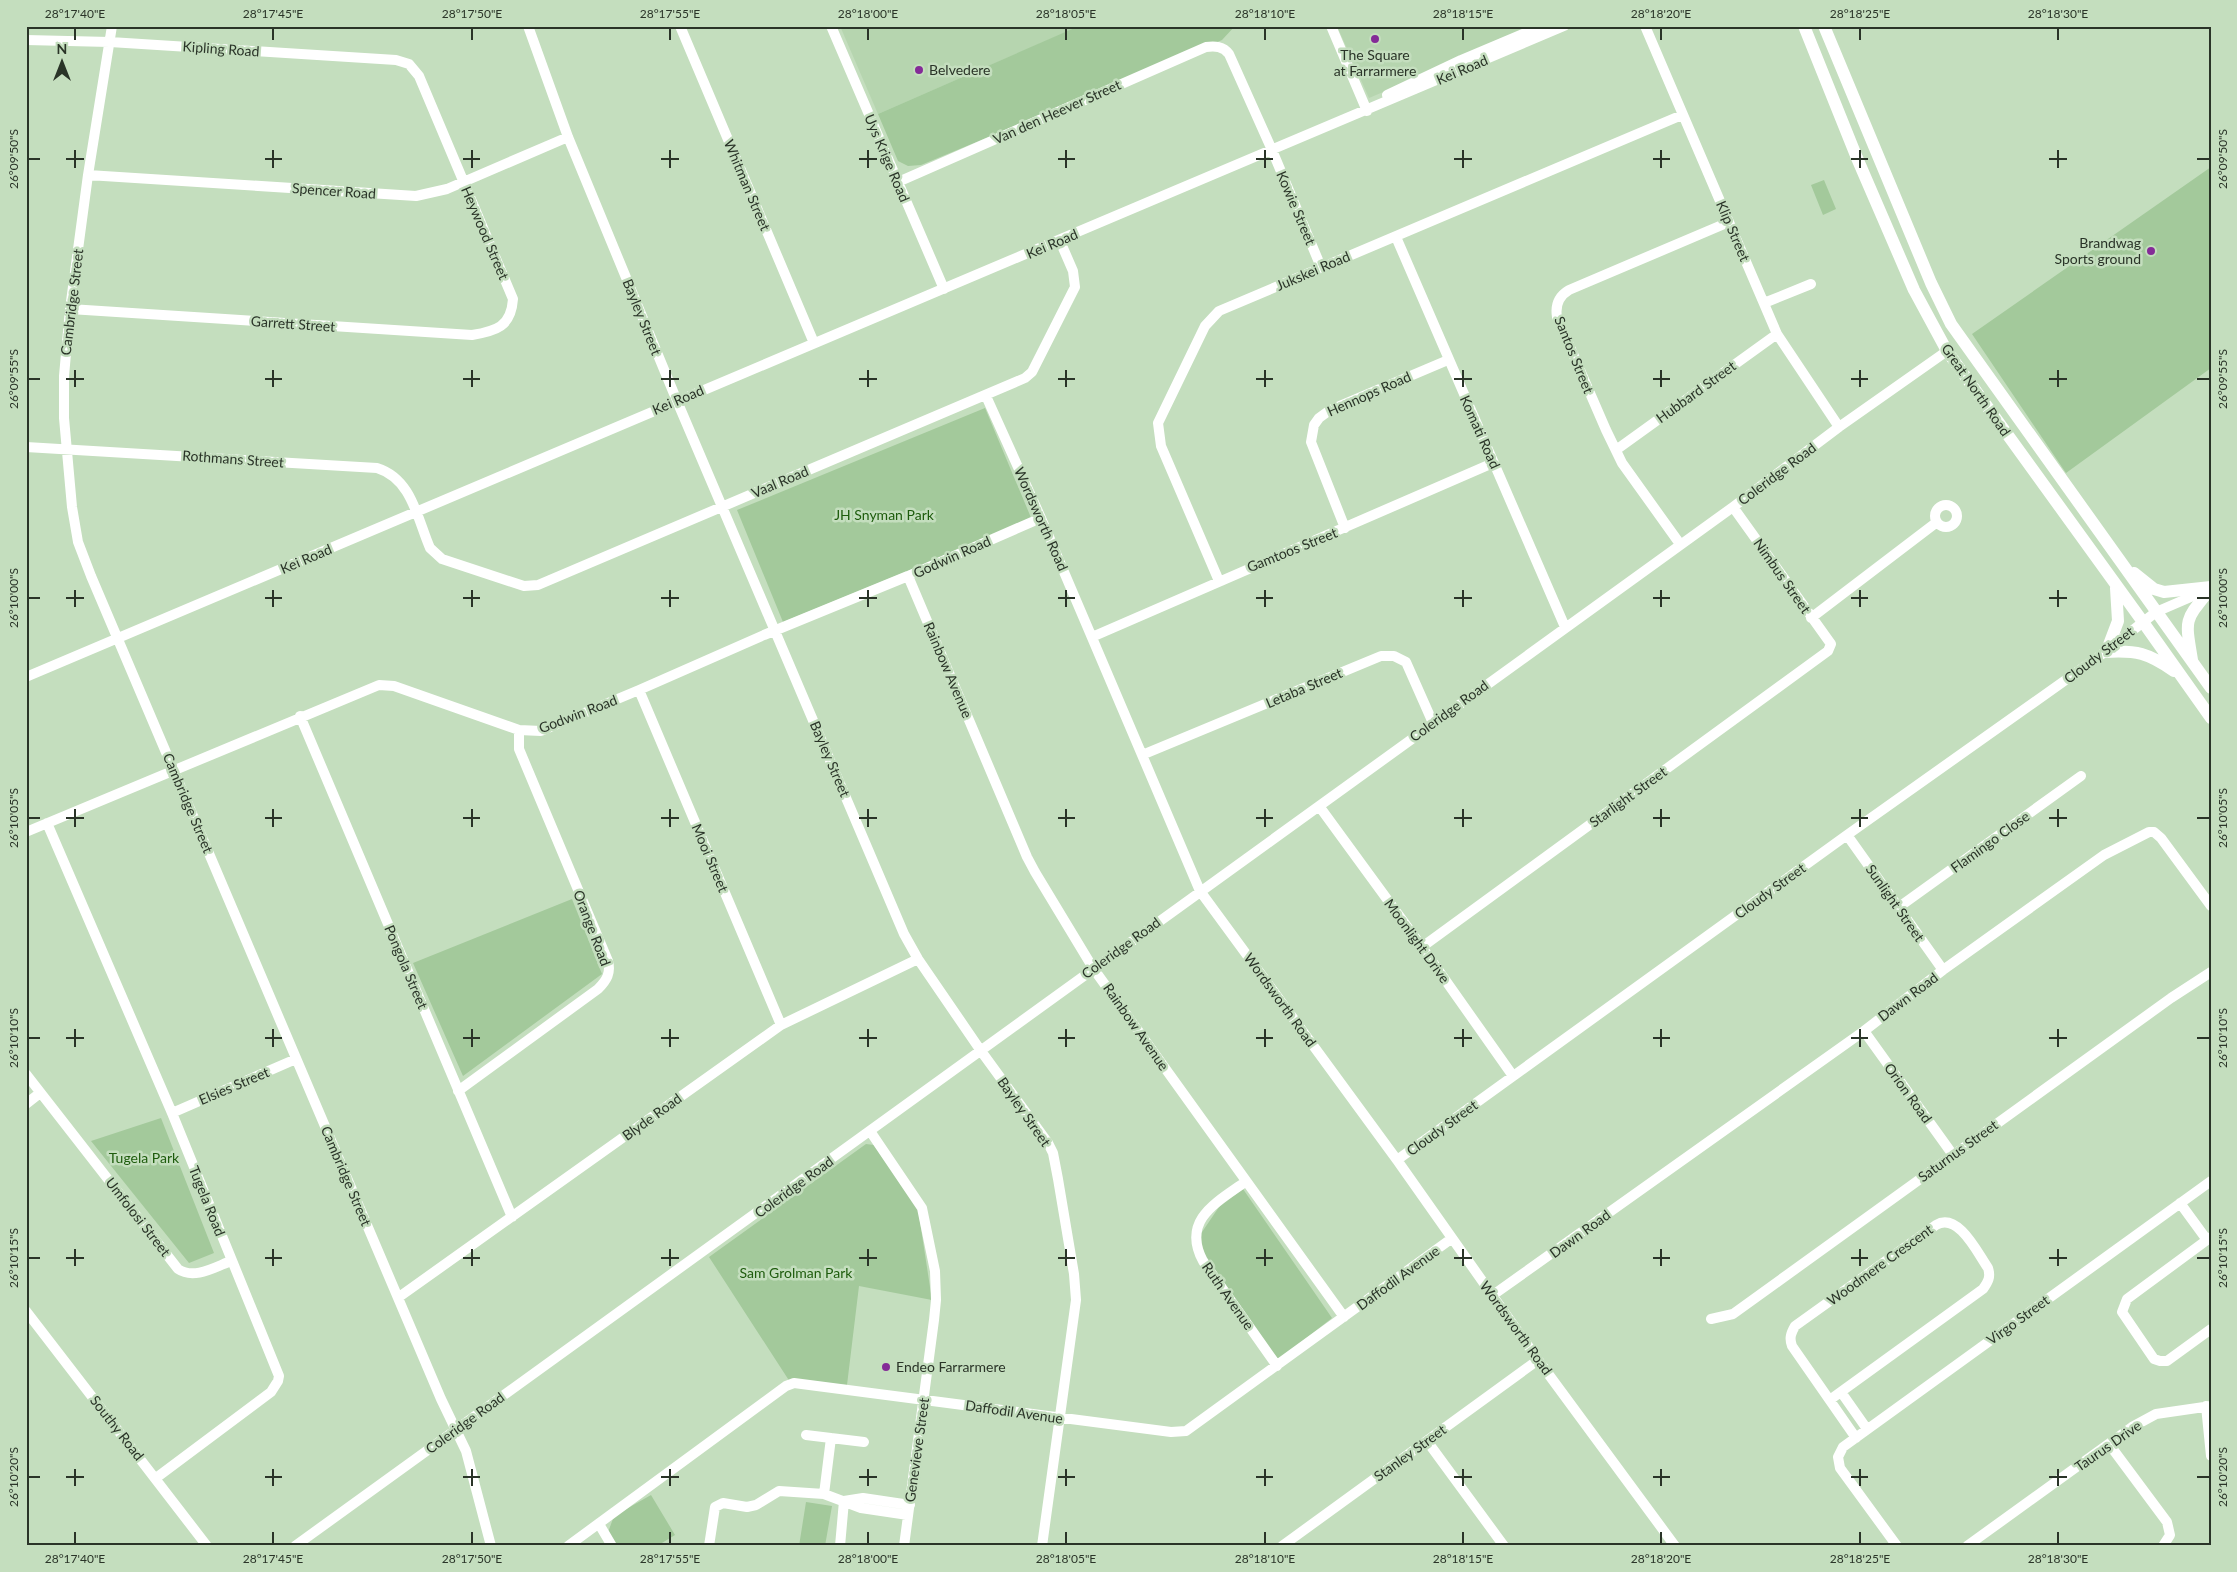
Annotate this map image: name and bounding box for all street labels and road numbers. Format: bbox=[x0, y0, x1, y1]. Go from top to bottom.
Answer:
street label: Kipling Road bbox=[182, 37, 260, 60]
street label: Kei Road bbox=[1434, 51, 1490, 88]
street label: Van den Heever Street bbox=[990, 76, 1123, 147]
street label: Uys Krige Road bbox=[861, 111, 914, 204]
street label: Whitman Street bbox=[721, 137, 774, 233]
street label: Kowie Street bbox=[1273, 168, 1320, 247]
street label: Spencer Road bbox=[292, 179, 376, 202]
street label: Heywood Street bbox=[458, 183, 513, 282]
street label: Klip Street bbox=[1713, 198, 1754, 264]
street label: Kei Road bbox=[1024, 225, 1080, 262]
street label: Jukskei Road bbox=[1273, 247, 1352, 294]
street label: Cambridge Street bbox=[57, 248, 86, 356]
street label: Bayley Street bbox=[619, 276, 665, 357]
street label: Garrett Street bbox=[250, 312, 336, 335]
street label: Santos Street bbox=[1551, 314, 1598, 396]
street label: Great North Road bbox=[1938, 340, 2015, 439]
street label: Hubbard Street bbox=[1653, 357, 1739, 426]
street label: Hennops Road bbox=[1324, 367, 1413, 420]
street label: Kei Road bbox=[650, 381, 706, 418]
street label: Komati Road bbox=[1457, 393, 1504, 471]
street label: Coleridge Road bbox=[1734, 439, 1819, 508]
street label: Rothmans Street bbox=[182, 446, 284, 471]
street label: Vaal Road bbox=[749, 462, 811, 501]
street label: Wordsworth Road bbox=[1011, 464, 1072, 573]
street label: Gamtoos Street bbox=[1244, 524, 1339, 575]
street label: Godwin Road bbox=[911, 532, 993, 581]
street label: Nimbus Street bbox=[1750, 535, 1815, 616]
street label: Kei Road bbox=[278, 540, 334, 577]
street label: Rainbow Avenue bbox=[921, 619, 976, 720]
street label: Cloudy Street bbox=[2060, 623, 2137, 687]
street label: Letaba Street bbox=[1263, 664, 1345, 711]
street label: Coleridge Road bbox=[1406, 676, 1491, 745]
street label: Godwin Road bbox=[536, 691, 619, 736]
street label: Bayley Street bbox=[807, 718, 854, 799]
street label: Cambridge Street bbox=[160, 750, 217, 855]
street label: Starlight Street bbox=[1586, 763, 1670, 830]
street label: Flamingo Close bbox=[1947, 807, 2033, 876]
street label: Mooi Street bbox=[688, 821, 732, 894]
street label: Cloudy Street bbox=[1731, 859, 1809, 922]
street label: Sunlight Street bbox=[1863, 861, 1928, 945]
street label: Orange Road bbox=[570, 887, 615, 968]
street label: Moonlight Drive bbox=[1381, 895, 1454, 986]
street label: Coleridge Road bbox=[1078, 913, 1163, 982]
street label: Pongola Street bbox=[381, 922, 432, 1011]
street label: Wordsworth Road bbox=[1241, 949, 1320, 1050]
street label: Dawn Road bbox=[1874, 968, 1941, 1025]
street label: Rainbow Avenue bbox=[1100, 980, 1173, 1074]
street label: Orion Road bbox=[1881, 1059, 1936, 1126]
street label: Elsies Street bbox=[196, 1063, 271, 1108]
street label: Bayley Street bbox=[994, 1074, 1055, 1150]
street label: Blyde Road bbox=[619, 1089, 685, 1144]
street label: Cloudy Street bbox=[1403, 1096, 1481, 1159]
street label: Saturnus Street bbox=[1915, 1116, 2001, 1185]
street label: Cambridge Street bbox=[318, 1123, 375, 1228]
street label: Coleridge Road bbox=[751, 1152, 836, 1221]
street label: Tugela Road bbox=[186, 1163, 229, 1238]
street label: Umfolosi Street bbox=[102, 1174, 174, 1259]
street label: Dawn Road bbox=[1546, 1206, 1613, 1261]
street label: Woodmere Crescent bbox=[1824, 1221, 1936, 1309]
street label: Daffodil Avenue bbox=[1353, 1242, 1442, 1313]
street label: Ruth Avenue bbox=[1199, 1259, 1258, 1333]
street label: Wordsworth Road bbox=[1477, 1277, 1556, 1378]
street label: Virgo Street bbox=[1983, 1291, 2052, 1348]
street label: Coleridge Road bbox=[422, 1388, 507, 1457]
street label: Southy Road bbox=[87, 1392, 148, 1463]
street label: Daffodil Avenue bbox=[964, 1396, 1064, 1427]
street label: Genevieve Street bbox=[901, 1397, 932, 1503]
street label: Taurus Drive bbox=[2071, 1416, 2144, 1475]
street label: Stanley Street bbox=[1370, 1421, 1449, 1484]

